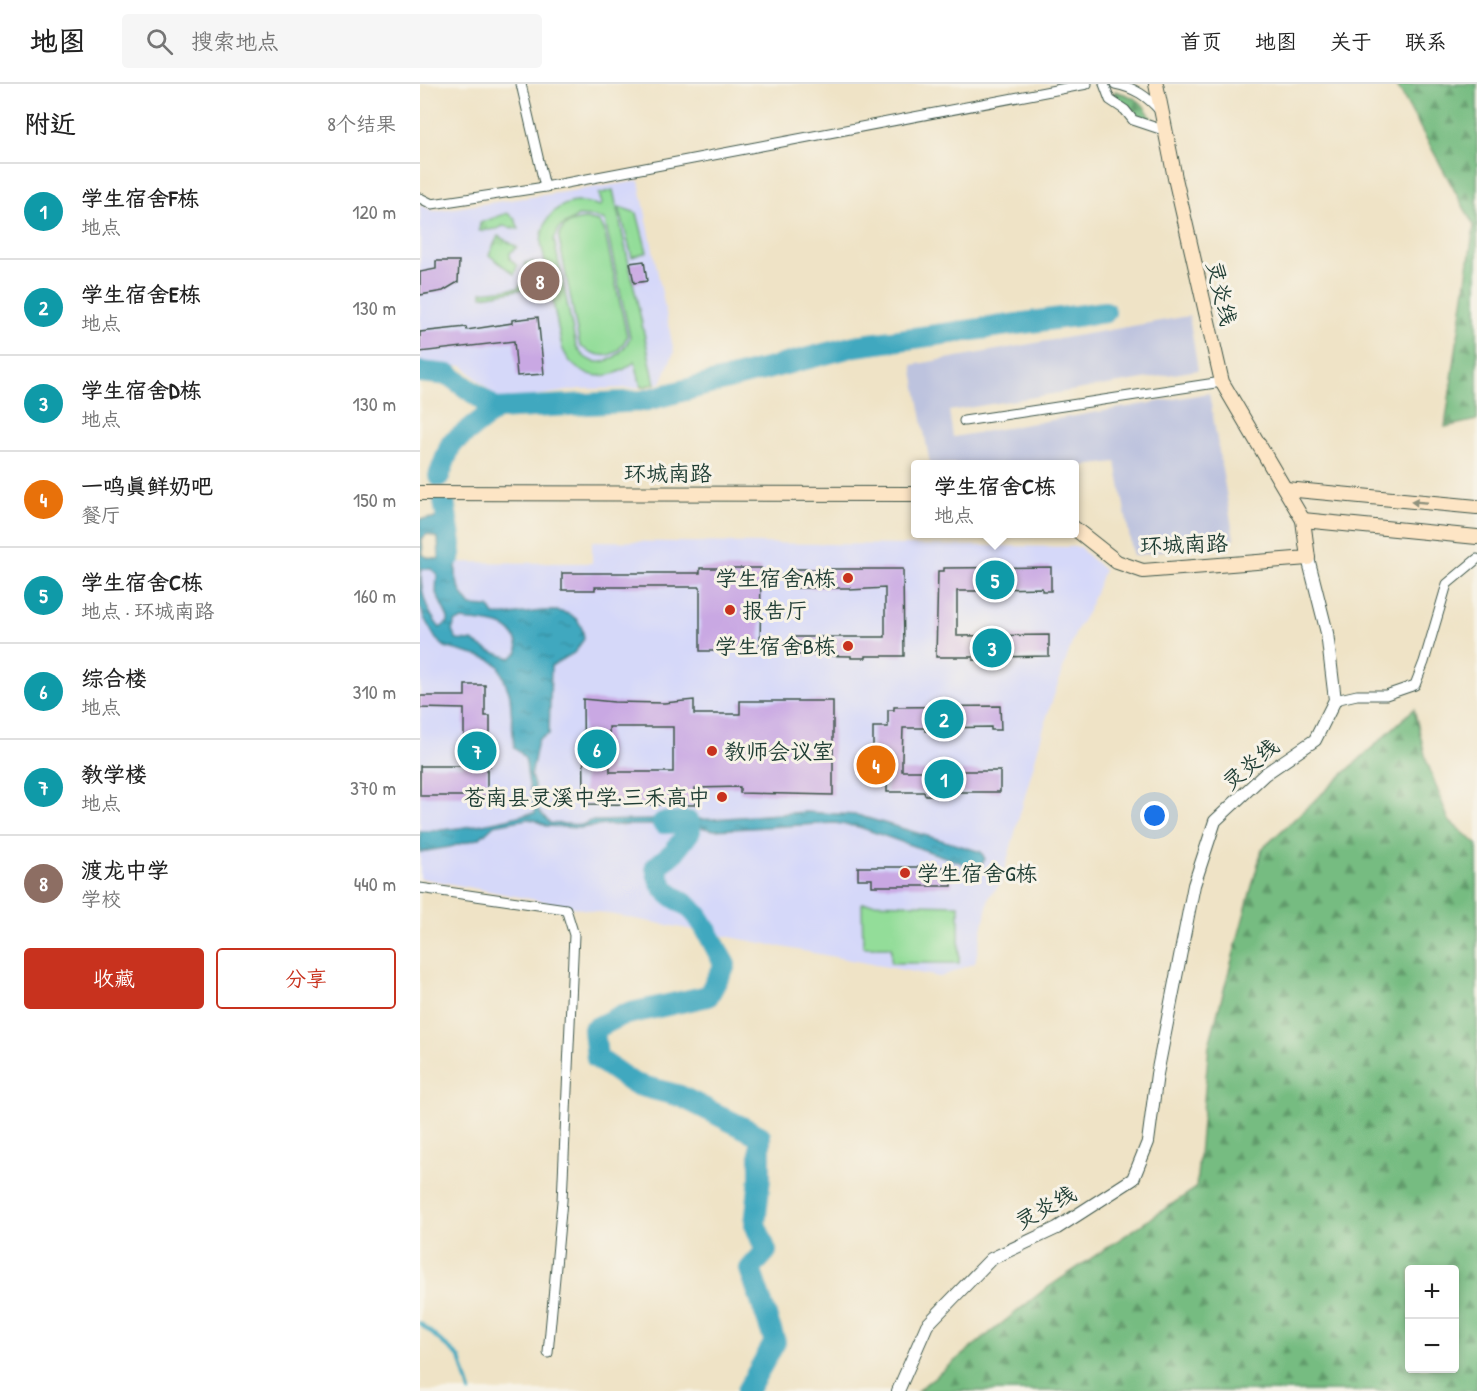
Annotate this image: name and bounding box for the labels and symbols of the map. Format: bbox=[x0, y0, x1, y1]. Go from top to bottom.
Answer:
street label: 灵炎线 bbox=[1200, 257, 1244, 329]
pin: 8 bbox=[520, 258, 560, 304]
street label: 环城南路 bbox=[624, 458, 712, 488]
one-way arrow bbox=[1409, 497, 1428, 507]
street label: 环城南路 bbox=[1139, 527, 1229, 561]
pin: 5 bbox=[976, 558, 1014, 602]
place label: 学生宿舍A栋 bbox=[715, 563, 836, 593]
marker: 学生宿舍A栋 bbox=[841, 571, 855, 585]
place label: 报告厅 bbox=[742, 595, 808, 625]
marker: 报告厅 bbox=[723, 603, 737, 617]
pin: 3 bbox=[972, 626, 1012, 670]
place label: 学生宿舍B栋 bbox=[715, 631, 836, 661]
marker: 学生宿舍B栋 bbox=[841, 639, 855, 653]
pin: 2 bbox=[924, 696, 964, 742]
pin: 6 bbox=[578, 726, 616, 772]
pin: 7 bbox=[458, 728, 496, 774]
street label: 灵炎线 bbox=[1215, 731, 1285, 797]
place label: 教师会议室 bbox=[724, 736, 834, 766]
pin: 4 bbox=[856, 742, 896, 788]
marker: 教师会议室 bbox=[705, 744, 719, 758]
pin: 1 bbox=[924, 756, 964, 802]
place label: 苍南县灵溪中学·三禾高中 bbox=[464, 782, 710, 812]
marker: 苍南县灵溪中学·三禾高中 bbox=[715, 790, 729, 804]
your location bbox=[1140, 801, 1169, 830]
place label: 学生宿舍G栋 bbox=[917, 858, 1038, 888]
marker: 学生宿舍G栋 bbox=[898, 866, 912, 880]
street label: 灵炎线 bbox=[1009, 1178, 1081, 1236]

